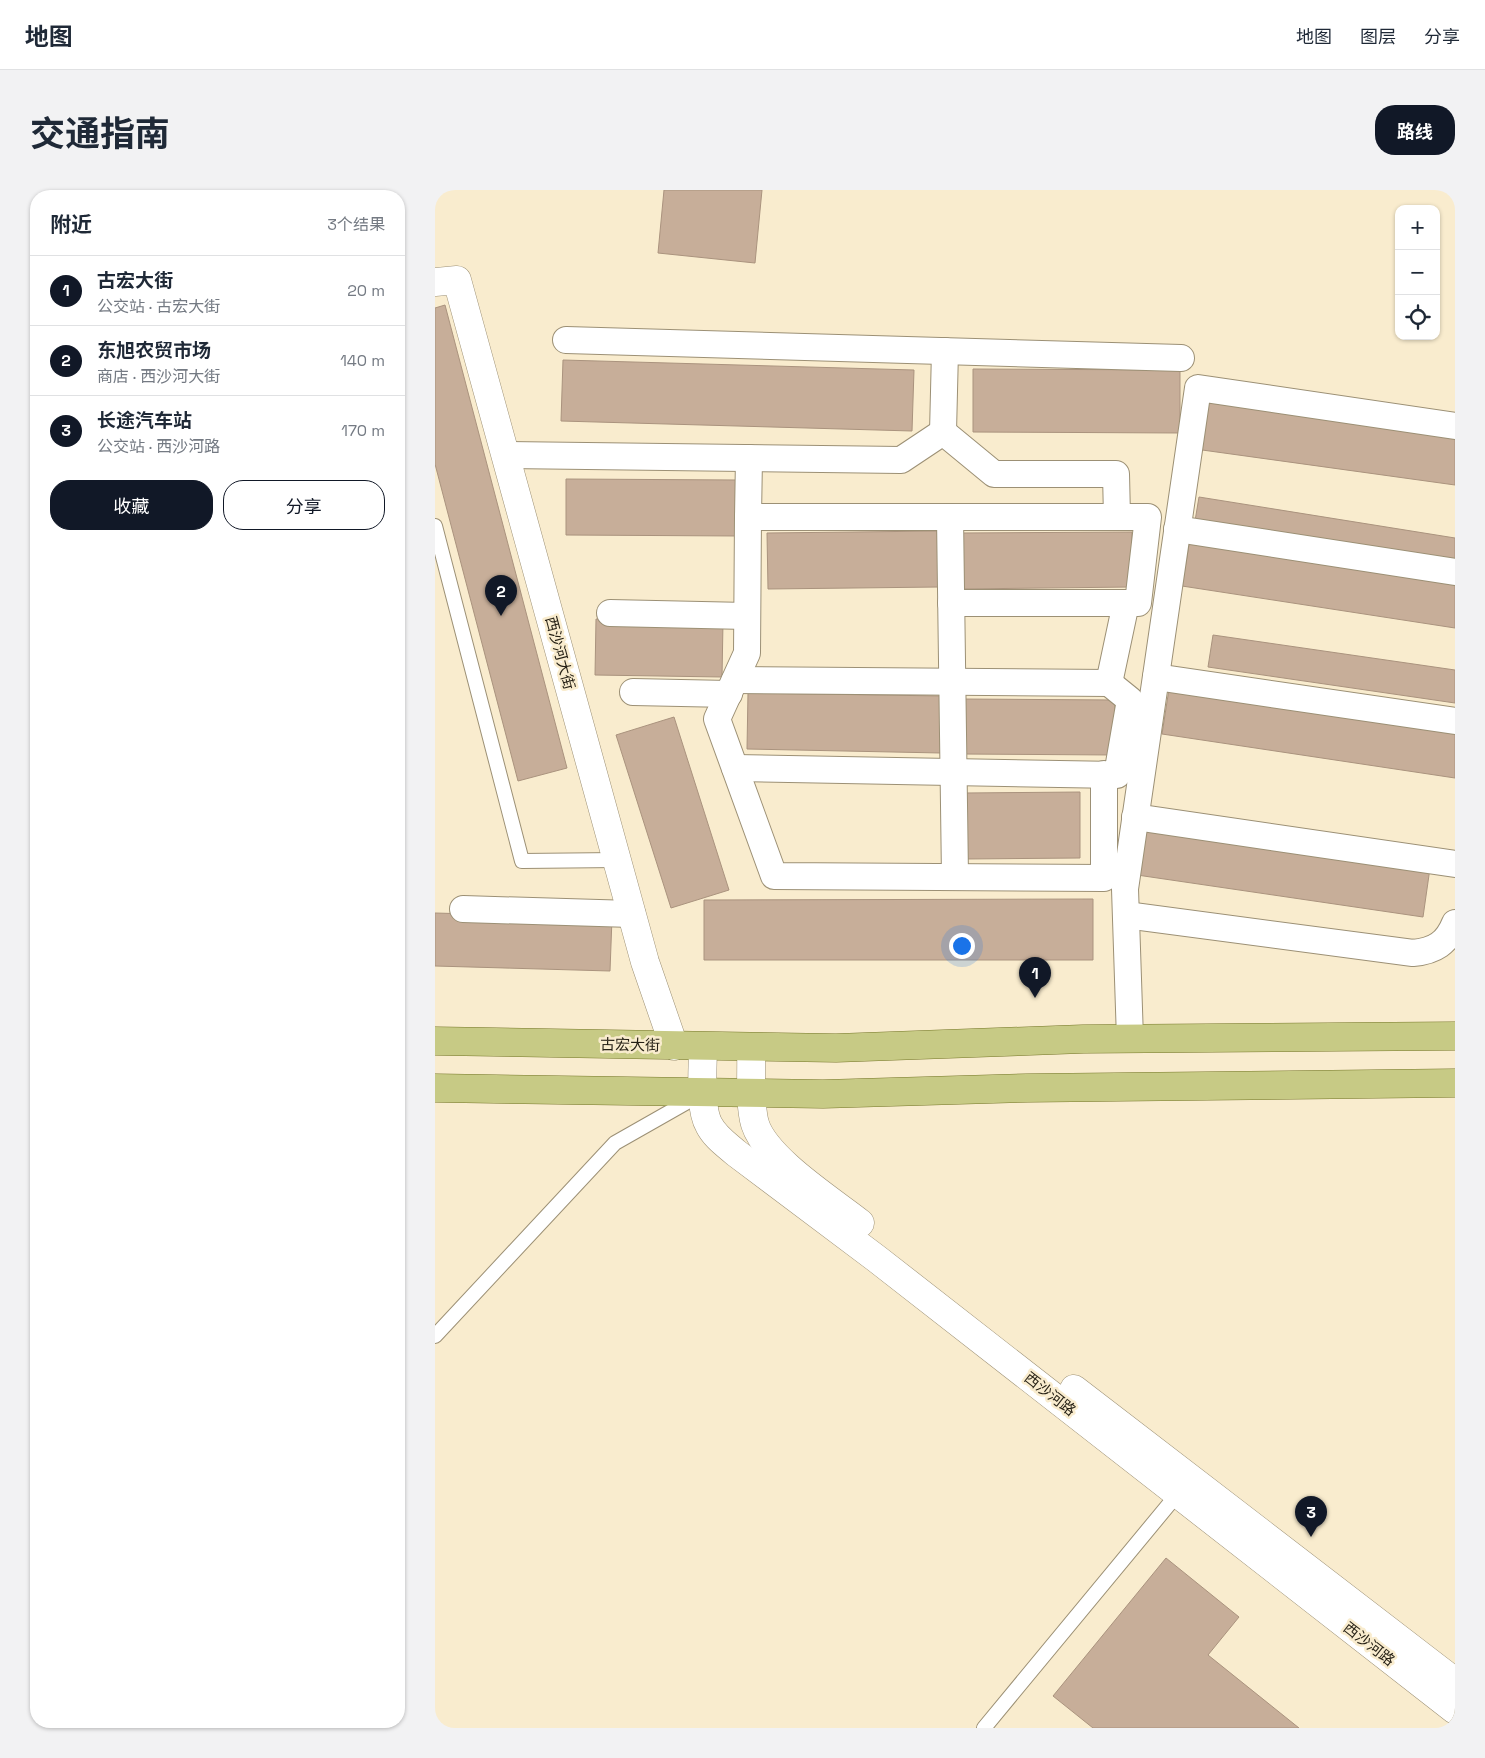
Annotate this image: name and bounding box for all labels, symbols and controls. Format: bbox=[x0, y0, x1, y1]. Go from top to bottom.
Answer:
text: 地图 bbox=[25, 21, 73, 52]
text: 地图 bbox=[1296, 25, 1332, 48]
text: 图层 bbox=[1360, 25, 1396, 48]
text: 分享 bbox=[1424, 25, 1460, 48]
button: 路线 bbox=[1375, 105, 1455, 155]
text: 交通指南 bbox=[30, 112, 170, 156]
map controls bbox=[1395, 205, 1440, 340]
button: + bbox=[1395, 205, 1440, 250]
text: 附近 bbox=[50, 211, 92, 238]
text: 3个结果 bbox=[327, 214, 385, 235]
button: − bbox=[1395, 250, 1440, 295]
text: 古宏大街 bbox=[97, 268, 173, 293]
text: 1 bbox=[62, 280, 70, 301]
text: 20 m bbox=[347, 280, 385, 301]
button: locate bbox=[1395, 295, 1440, 340]
text: 公交站 · 古宏大街 bbox=[97, 296, 220, 317]
text: 东旭农贸市场 bbox=[97, 338, 211, 363]
text: 2 bbox=[61, 350, 71, 371]
text: 140 m bbox=[340, 350, 385, 371]
text: 商店 · 西沙河大街 bbox=[97, 366, 220, 387]
text: 长途汽车站 bbox=[97, 408, 192, 433]
text: 3 bbox=[61, 420, 71, 441]
text: 170 m bbox=[341, 420, 385, 441]
text: 公交站 · 西沙河路 bbox=[97, 436, 220, 457]
button: 收藏 bbox=[50, 480, 213, 530]
button: 分享 bbox=[223, 480, 385, 530]
pin: 2 bbox=[485, 575, 517, 616]
street label: 西沙河大街 bbox=[542, 614, 579, 692]
your location bbox=[949, 933, 975, 959]
pin: 1 bbox=[1019, 957, 1051, 998]
street label: 古宏大街 bbox=[600, 1034, 660, 1055]
street label: 西沙河路 bbox=[1021, 1368, 1080, 1420]
pin: 3 bbox=[1295, 1496, 1327, 1537]
street label: 西沙河路 bbox=[1340, 1618, 1399, 1670]

